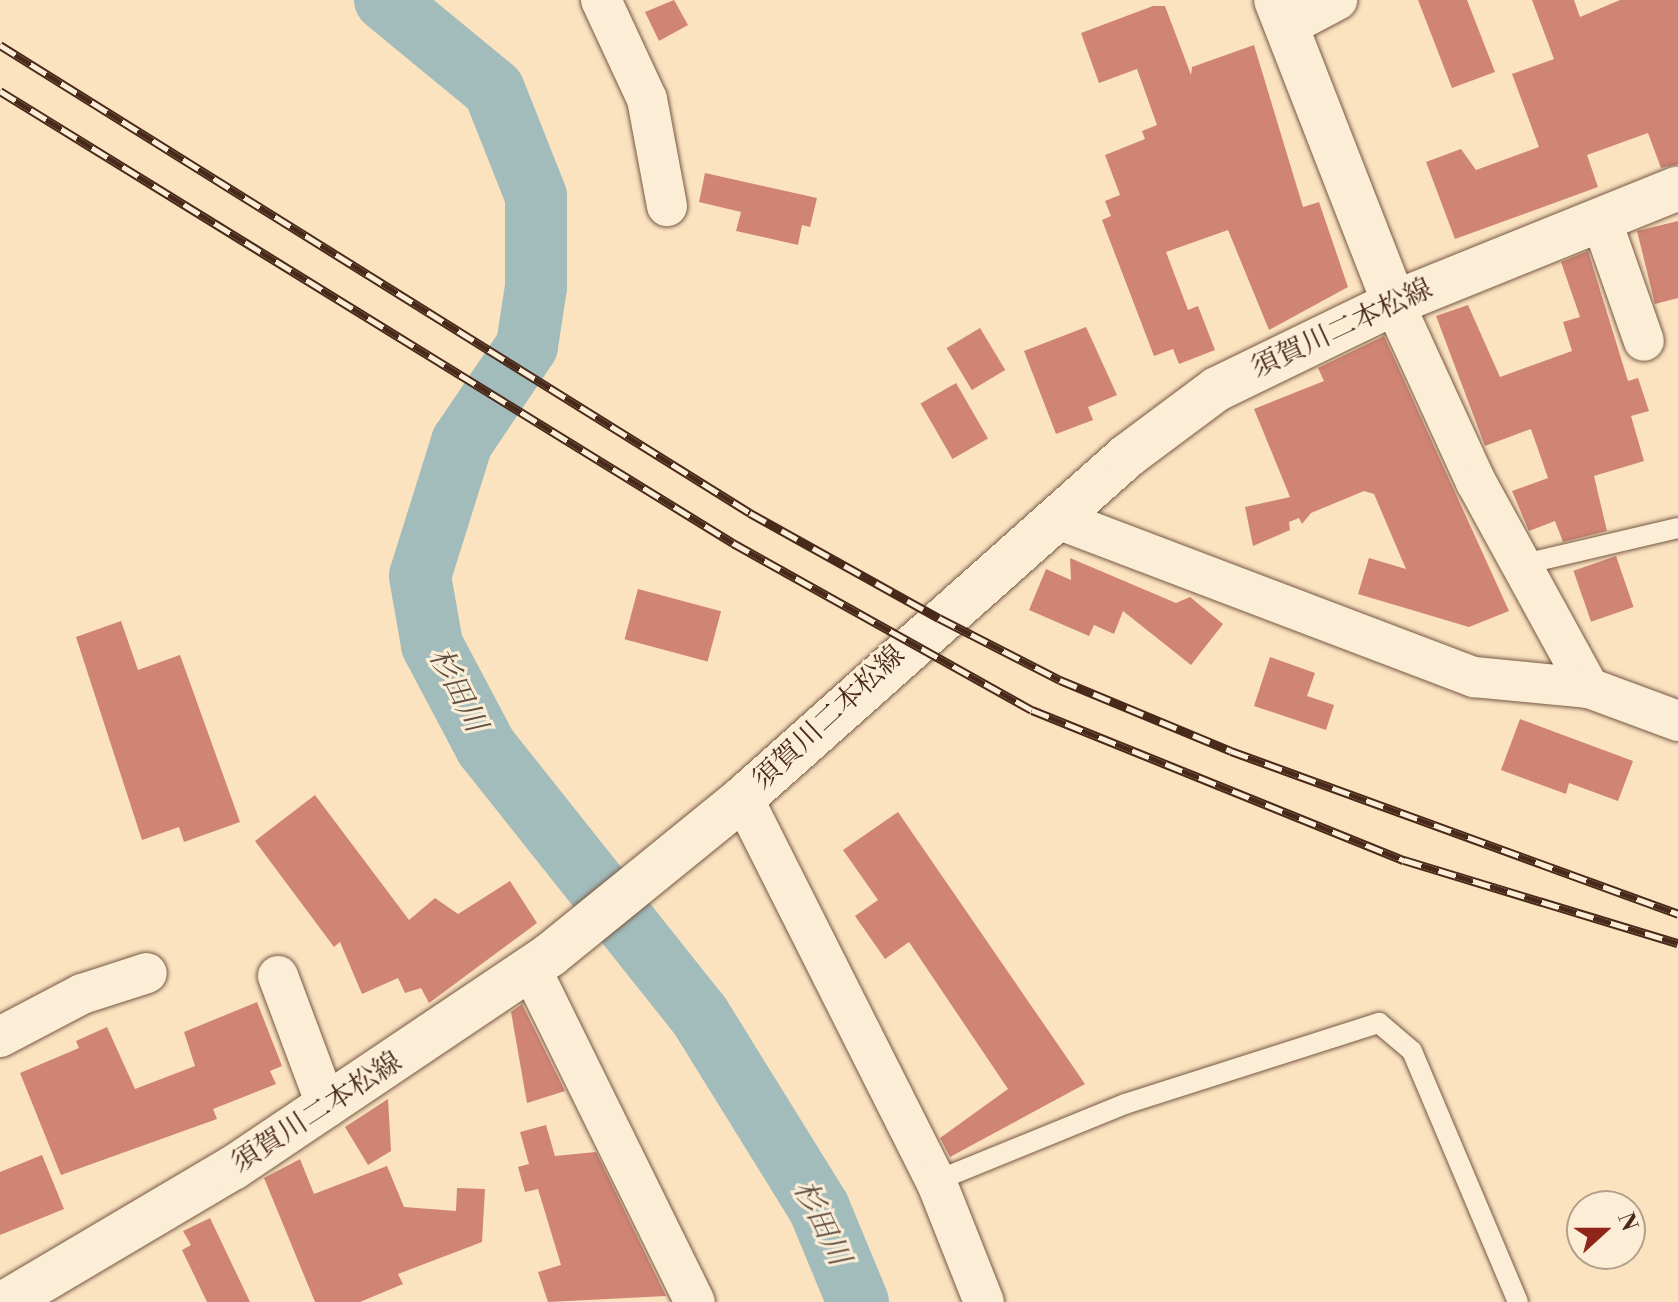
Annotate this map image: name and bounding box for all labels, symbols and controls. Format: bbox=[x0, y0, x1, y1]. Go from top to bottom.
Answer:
street label: 須賀川二本松線 bbox=[1246, 272, 1438, 386]
street label: 須賀川二本松線 bbox=[746, 639, 912, 797]
water label: 杉田川 bbox=[421, 642, 493, 738]
street label: 須賀川二本松線 bbox=[226, 1046, 408, 1180]
water label: 杉田川 bbox=[785, 1175, 857, 1271]
north arrow bbox=[1566, 1190, 1646, 1270]
text: N bbox=[1611, 1209, 1643, 1235]

